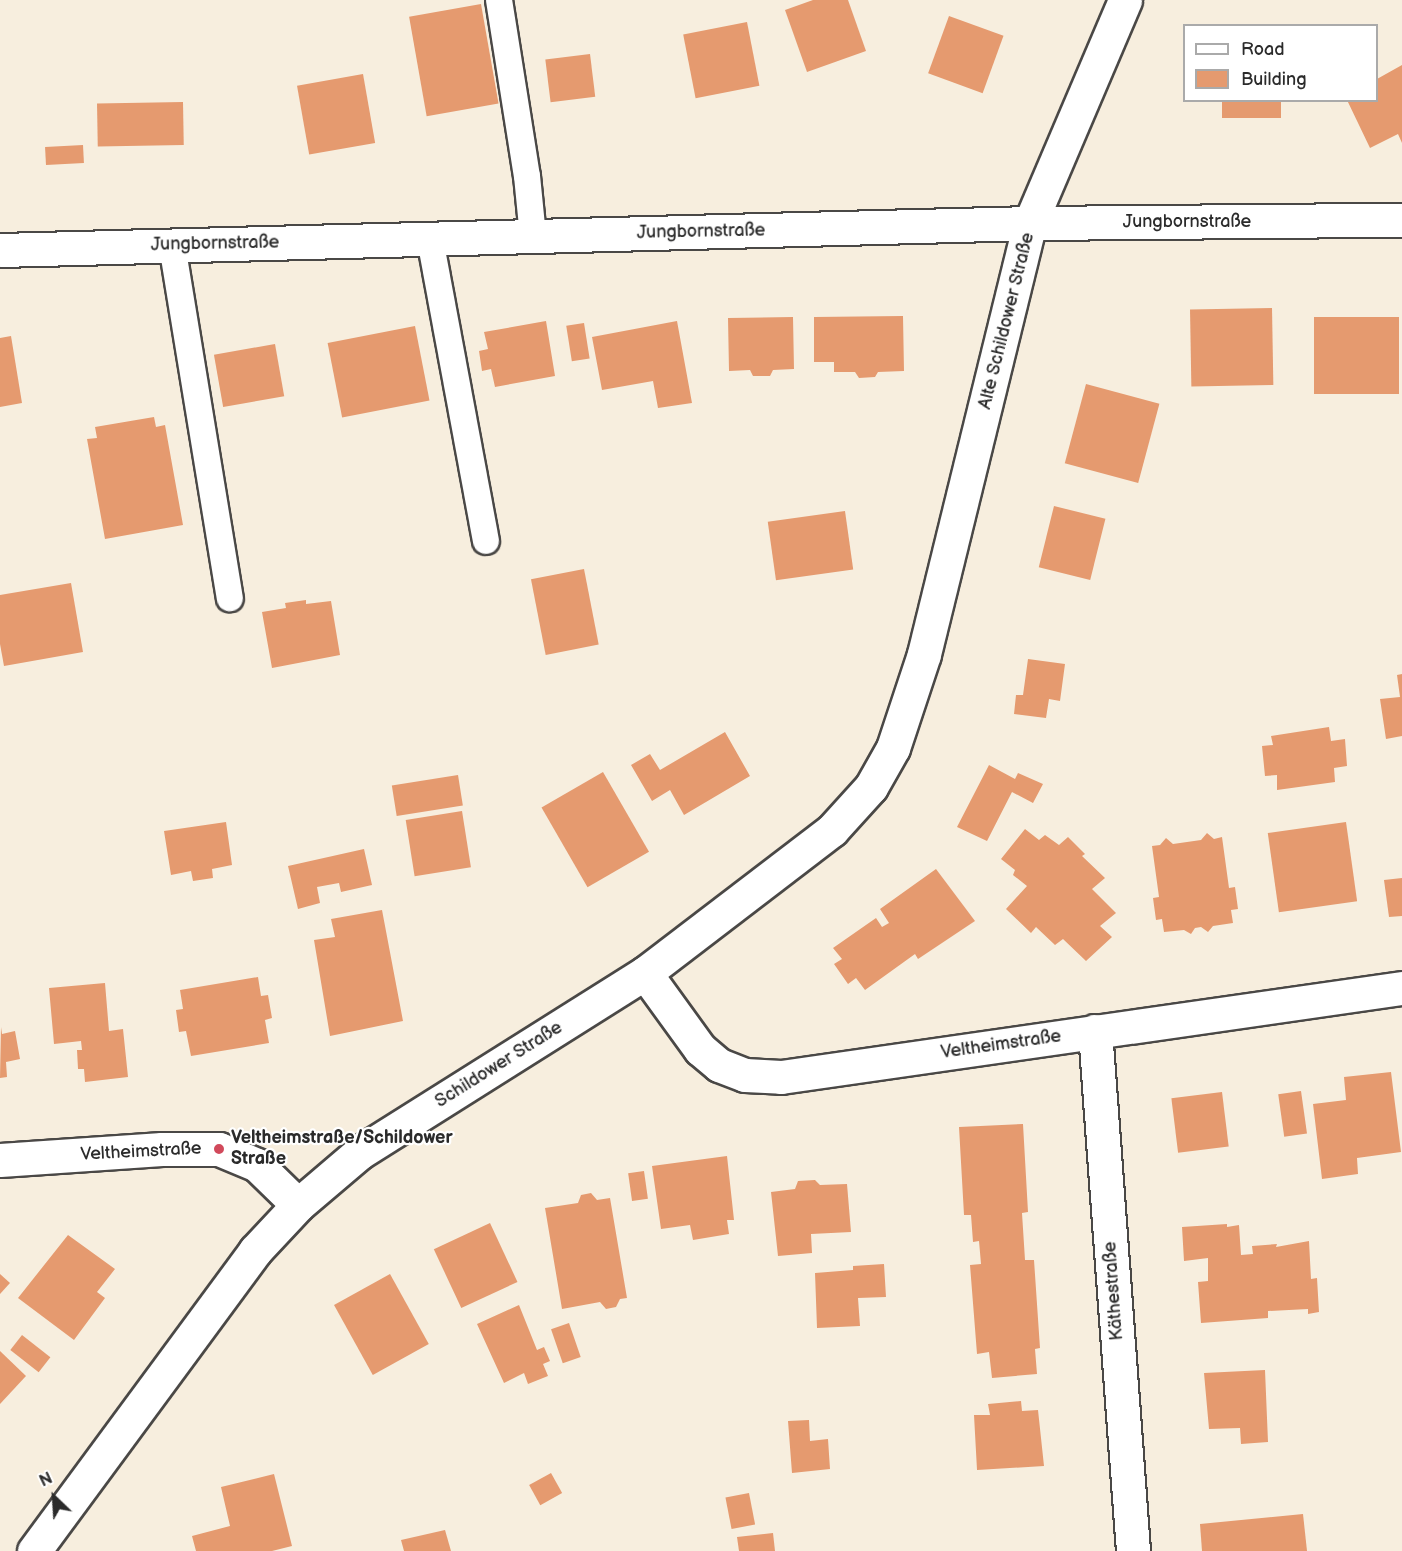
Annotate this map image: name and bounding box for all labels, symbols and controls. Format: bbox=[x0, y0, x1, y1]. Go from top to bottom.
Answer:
legend bbox=[1183, 24, 1378, 102]
text: Road bbox=[1241, 39, 1285, 60]
text: Building bbox=[1241, 69, 1307, 90]
street label: Jungbornstraße bbox=[1123, 211, 1251, 233]
street label: Jungbornstraße bbox=[637, 220, 765, 244]
street label: Alte Schildower Straße bbox=[975, 230, 1039, 412]
street label: Jungbornstraße bbox=[151, 232, 279, 256]
street label: Schildower Straße bbox=[431, 1017, 567, 1113]
street label: Veltheimstraße bbox=[940, 1026, 1062, 1064]
place label: Veltheimstraße/Schildower Straße bbox=[231, 1128, 453, 1170]
street label: Veltheimstraße bbox=[80, 1138, 202, 1166]
marker: Veltheimstraße/Schildower Straße bbox=[212, 1142, 226, 1156]
street label: Käthestraße bbox=[1100, 1241, 1128, 1341]
north arrow bbox=[24, 1467, 84, 1527]
text: N bbox=[37, 1469, 56, 1491]

